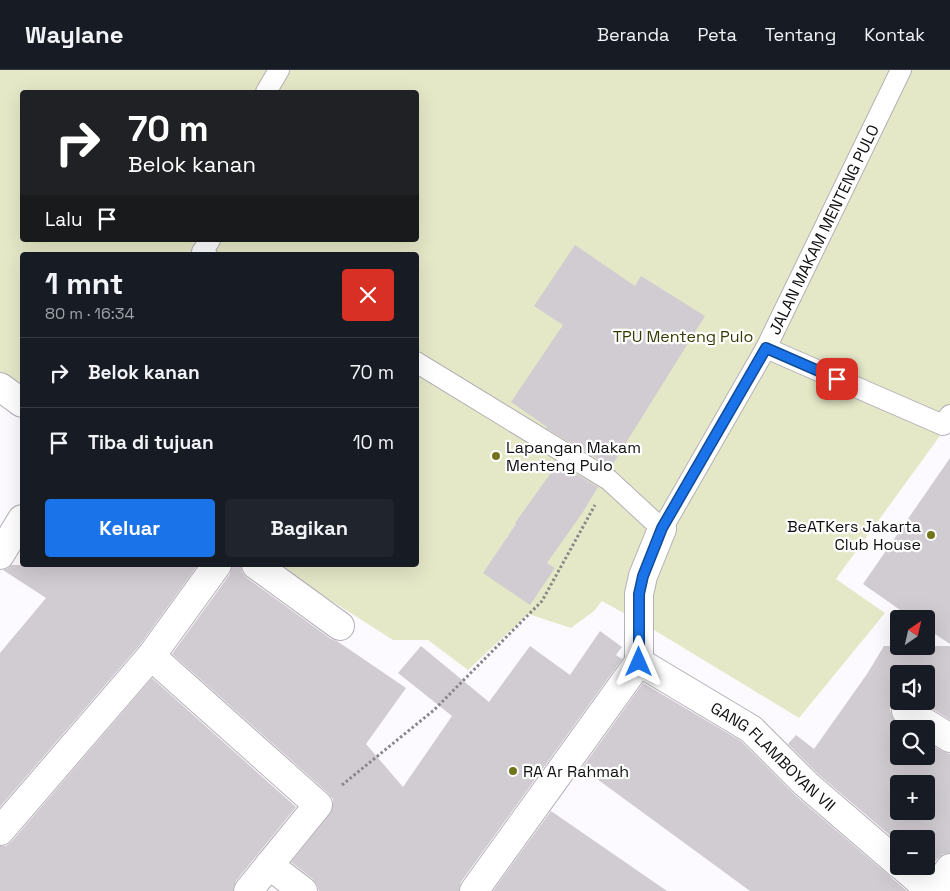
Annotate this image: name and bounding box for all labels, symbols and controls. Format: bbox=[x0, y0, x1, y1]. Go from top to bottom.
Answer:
text: Waylane bbox=[25, 19, 124, 50]
text: Beranda bbox=[597, 23, 669, 46]
text: Peta bbox=[697, 23, 737, 46]
text: Tentang bbox=[765, 23, 836, 46]
text: Kontak bbox=[864, 23, 925, 46]
text: 70 m bbox=[128, 107, 209, 151]
icon: right bbox=[45, 110, 110, 175]
street label: JALAN MAKAM MENTENG PULO bbox=[764, 121, 884, 338]
text: Belok kanan bbox=[128, 150, 256, 178]
icon: arrive bbox=[93, 205, 121, 233]
text: Lalu bbox=[45, 207, 83, 232]
text: 1 mnt bbox=[45, 264, 124, 303]
button: close bbox=[342, 269, 394, 321]
text: 80 m · 16:34 bbox=[45, 303, 135, 324]
park label: TPU Menteng Pulo bbox=[613, 326, 753, 347]
pin bbox=[816, 358, 858, 400]
icon: right bbox=[45, 359, 73, 387]
text: Belok kanan bbox=[88, 360, 200, 385]
text: 70 m bbox=[350, 360, 394, 385]
icon: arrive bbox=[823, 365, 851, 393]
icon: arrive bbox=[45, 429, 73, 457]
text: Tiba di tujuan bbox=[88, 430, 214, 455]
text: 10 m bbox=[353, 430, 394, 455]
place label: Lapangan Makam Menteng Pulo bbox=[506, 437, 641, 476]
marker: Lapangan Makam Menteng Pulo bbox=[490, 450, 502, 462]
button: Keluar bbox=[45, 499, 215, 557]
button: Bagikan bbox=[225, 499, 394, 557]
place label: BeATKers Jakarta Club House bbox=[787, 516, 921, 555]
marker: BeATKers Jakarta Club House bbox=[925, 529, 937, 541]
north arrow bbox=[890, 610, 935, 655]
map controls bbox=[890, 610, 935, 875]
position arrow bbox=[612, 635, 664, 687]
button: sound bbox=[890, 665, 935, 710]
street label: GANG FLAMBOYAN VII bbox=[707, 697, 840, 816]
button: search bbox=[890, 720, 935, 765]
place label: RA Ar Rahmah bbox=[523, 761, 629, 782]
marker: RA Ar Rahmah bbox=[507, 765, 519, 777]
button: + bbox=[890, 775, 935, 820]
button: − bbox=[890, 830, 935, 875]

